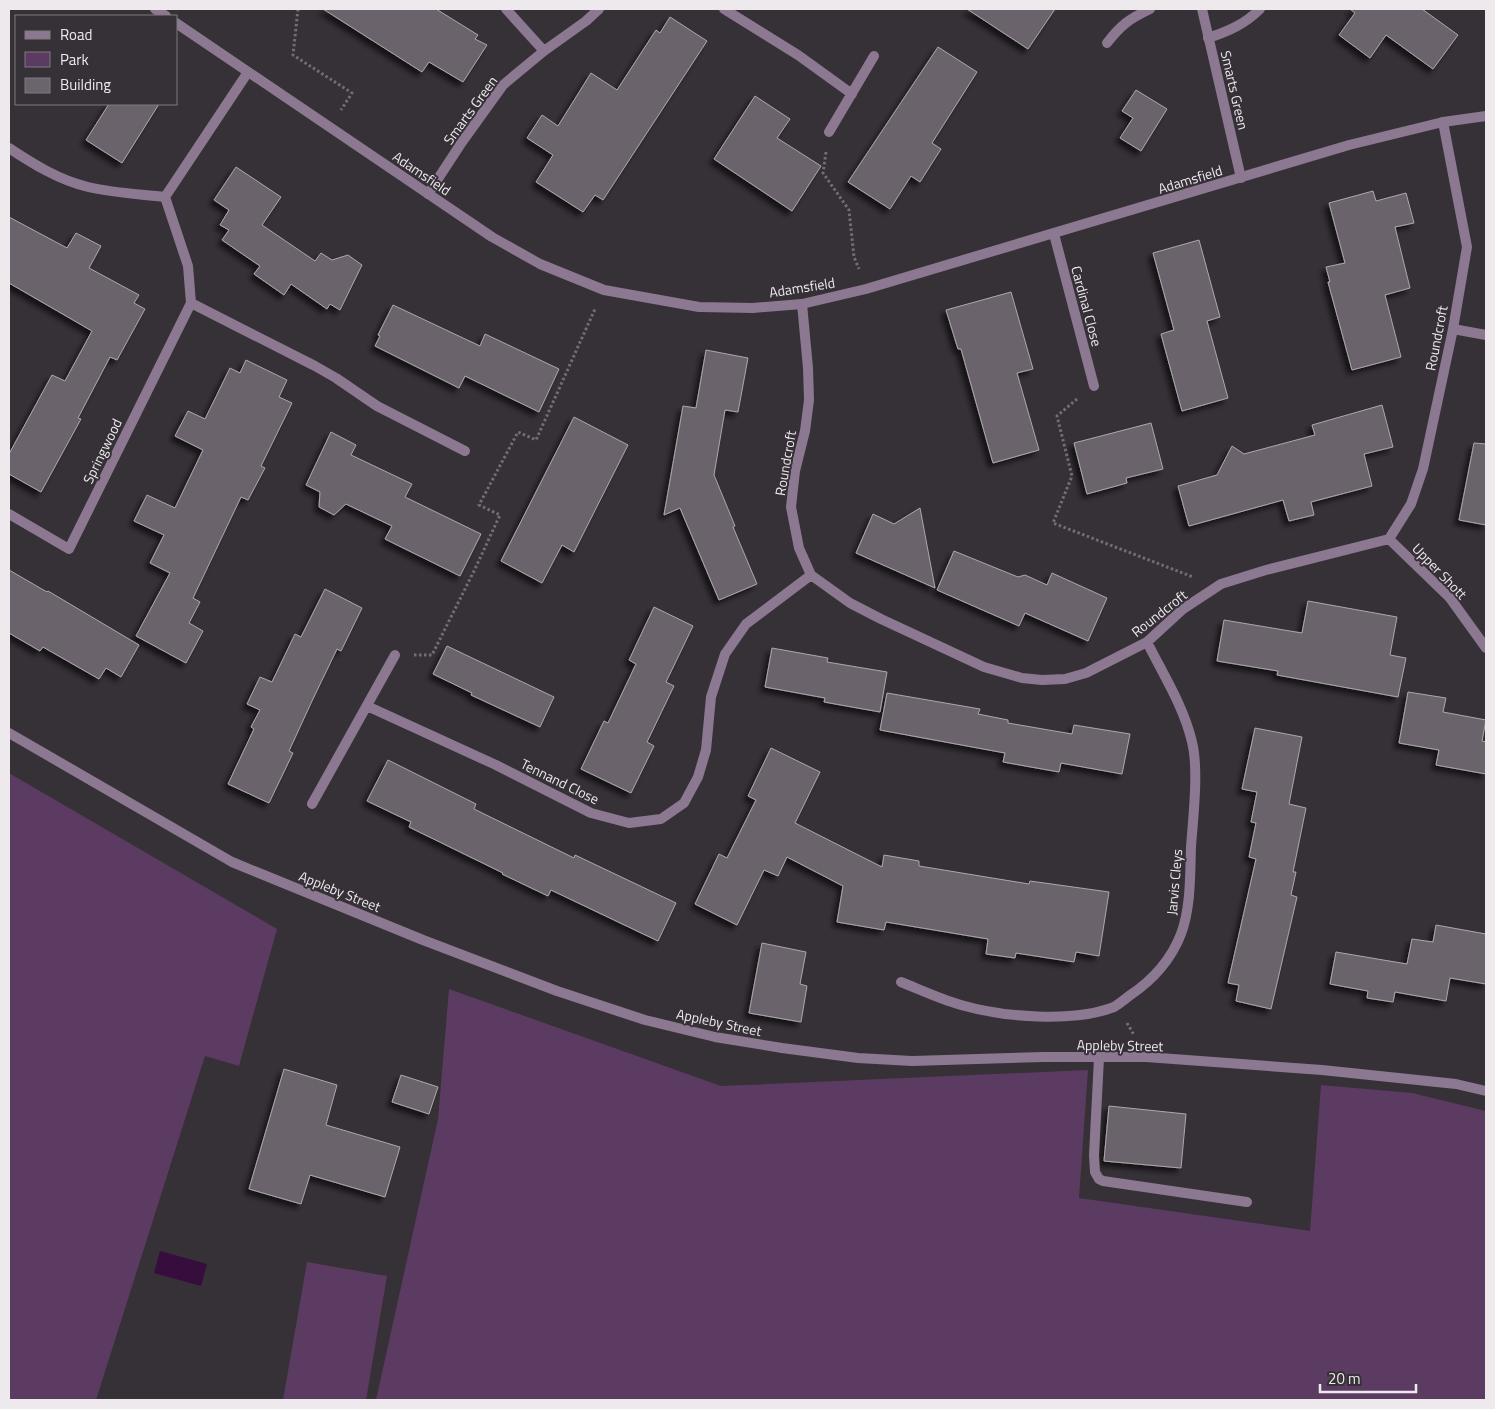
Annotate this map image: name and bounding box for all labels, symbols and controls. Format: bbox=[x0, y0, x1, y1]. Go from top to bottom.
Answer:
legend bbox=[15, 15, 178, 105]
text: Road bbox=[60, 23, 92, 46]
text: Park bbox=[60, 48, 89, 71]
street label: Smarts Green bbox=[1216, 48, 1254, 132]
street label: Smarts Green bbox=[438, 71, 502, 149]
text: Building bbox=[60, 73, 111, 96]
street label: Adamsfield bbox=[389, 146, 455, 200]
street label: Adamsfield bbox=[1155, 159, 1225, 199]
street label: Cardinal Close bbox=[1066, 263, 1108, 349]
street label: Adamsfield bbox=[768, 271, 836, 303]
street label: Roundcroft bbox=[1419, 304, 1453, 372]
street label: Springwood bbox=[77, 415, 127, 487]
street label: Roundcroft bbox=[769, 429, 801, 497]
street label: Upper Shott bbox=[1408, 538, 1472, 604]
street label: Roundcroft bbox=[1127, 584, 1192, 642]
street label: Tennand Close bbox=[517, 753, 603, 809]
street label: Jarvis Cleys bbox=[1161, 848, 1187, 916]
street label: Appleby Street bbox=[296, 865, 384, 917]
street label: Appleby Street bbox=[674, 1003, 764, 1041]
street label: Appleby Street bbox=[1077, 1034, 1164, 1056]
scale bar bbox=[1320, 1362, 1416, 1394]
text: 20 m bbox=[1328, 1367, 1361, 1390]

